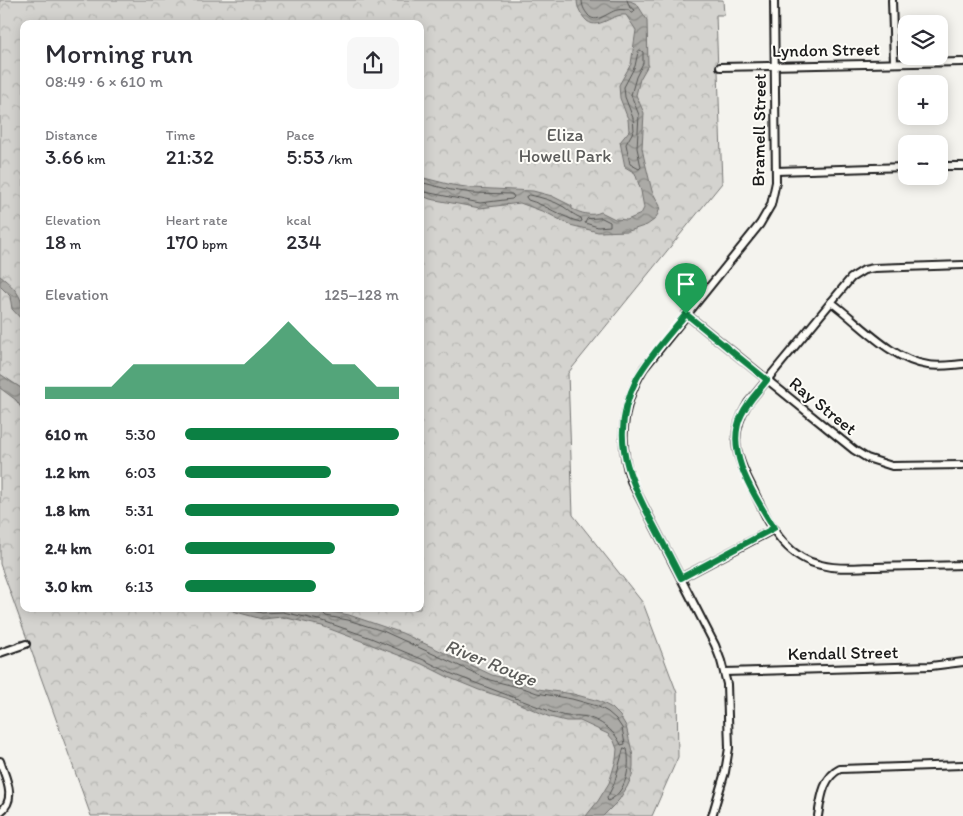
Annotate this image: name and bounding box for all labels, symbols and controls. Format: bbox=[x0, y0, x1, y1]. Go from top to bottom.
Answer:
map controls bbox=[898, 15, 948, 185]
button: layers bbox=[898, 15, 948, 65]
text: Morning run bbox=[45, 36, 193, 70]
button: share bbox=[347, 37, 399, 89]
street label: Lyndon Street bbox=[772, 38, 880, 62]
text: 08:49 · 6 × 610 m bbox=[45, 72, 163, 91]
street label: Bramell Street bbox=[747, 73, 771, 187]
button: + bbox=[898, 75, 948, 125]
park label: Eliza Howell Park bbox=[519, 124, 611, 167]
text: Distance bbox=[45, 127, 97, 144]
text: Time bbox=[166, 127, 196, 144]
text: Pace bbox=[286, 127, 314, 144]
button: − bbox=[898, 135, 948, 185]
text: 3.66 bbox=[45, 144, 84, 169]
text: 21:32 bbox=[166, 144, 214, 169]
text: 5:53 bbox=[286, 144, 325, 169]
text: km bbox=[84, 151, 106, 168]
text: /km bbox=[325, 151, 353, 168]
text: Elevation bbox=[45, 212, 101, 229]
text: Heart rate bbox=[166, 212, 228, 229]
text: kcal bbox=[286, 212, 311, 229]
text: 18 bbox=[45, 229, 66, 254]
text: 170 bbox=[166, 229, 199, 254]
text: 234 bbox=[286, 229, 321, 254]
text: m bbox=[66, 236, 81, 253]
text: bpm bbox=[199, 236, 228, 253]
pin bbox=[665, 263, 707, 314]
icon: arrive bbox=[672, 270, 700, 298]
text: Elevation bbox=[45, 285, 109, 304]
text: 125–128 m bbox=[324, 285, 399, 304]
street label: Ray Street bbox=[785, 372, 861, 440]
text: 610 m bbox=[45, 425, 88, 444]
text: 5:30 bbox=[125, 425, 156, 444]
text: 1.2 km bbox=[45, 463, 90, 482]
text: 6:03 bbox=[125, 463, 156, 482]
text: 1.8 km bbox=[45, 501, 90, 520]
text: 5:31 bbox=[125, 501, 153, 520]
text: 2.4 km bbox=[45, 539, 92, 558]
text: 6:01 bbox=[125, 539, 155, 558]
text: 3.0 km bbox=[45, 577, 92, 596]
text: 6:13 bbox=[125, 577, 154, 596]
water label: River Rouge bbox=[442, 634, 541, 692]
street label: Kendall Street bbox=[787, 641, 899, 665]

